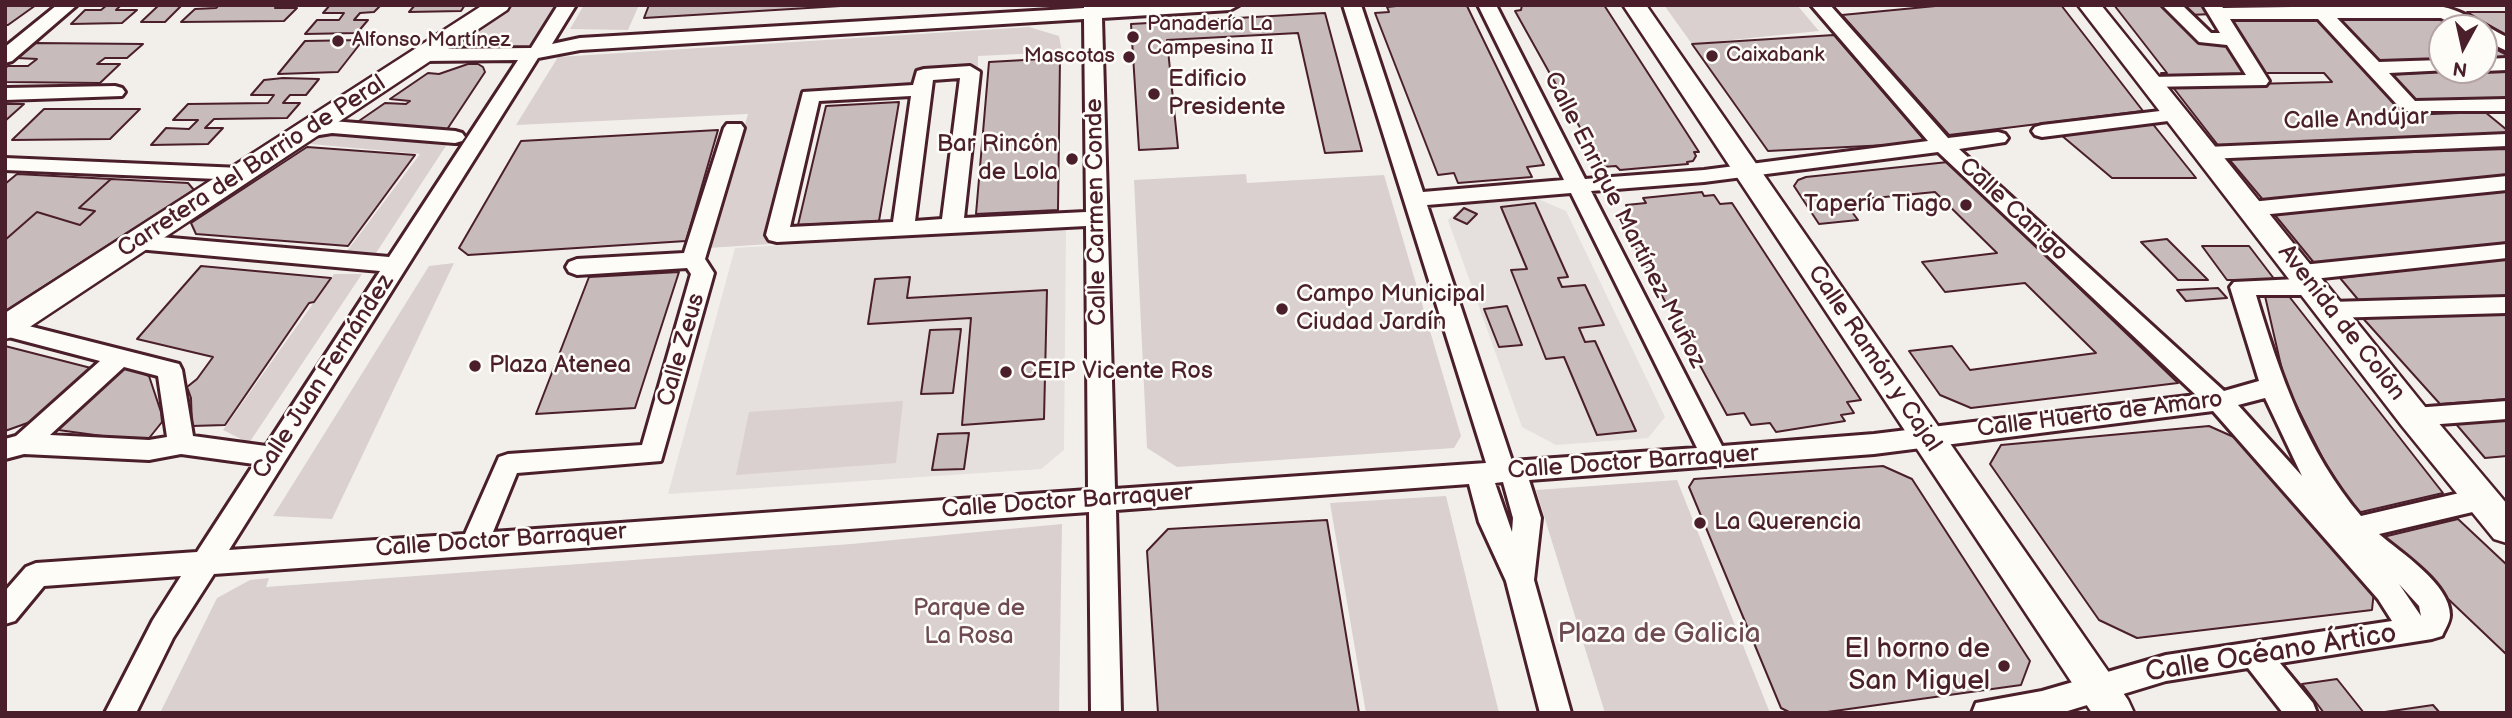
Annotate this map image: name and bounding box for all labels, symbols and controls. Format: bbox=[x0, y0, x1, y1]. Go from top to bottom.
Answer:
place label: Panadería La Campesina II bbox=[1147, 12, 1274, 62]
north arrow bbox=[2428, 14, 2498, 84]
place label: Alfonso Martínez bbox=[352, 28, 511, 54]
marker: Panadería La Campesina II bbox=[1125, 29, 1141, 45]
marker: Alfonso Martínez bbox=[330, 33, 346, 49]
place label: Caixabank bbox=[1726, 43, 1825, 69]
place label: Mascotas bbox=[1024, 44, 1115, 70]
marker: Caixabank bbox=[1704, 48, 1720, 64]
marker: Mascotas bbox=[1121, 49, 1137, 65]
text: N bbox=[2452, 56, 2469, 81]
place label: Edificio Presidente bbox=[1168, 66, 1285, 122]
street label: Calle Enrique Martínez Muñoz bbox=[1537, 67, 1711, 373]
street label: Carretera del Barrio de Peral bbox=[113, 69, 391, 265]
marker: Edificio Presidente bbox=[1146, 86, 1162, 102]
street label: Calle Carmen Conde bbox=[1081, 98, 1113, 326]
street label: Calle Andújar bbox=[2283, 103, 2429, 137]
place label: Bar Rincón de Lola bbox=[937, 131, 1058, 187]
marker: Bar Rincón de Lola bbox=[1064, 151, 1080, 167]
street label: Calle Canigo bbox=[1952, 152, 2074, 268]
place label: Tapería Tiago bbox=[1804, 191, 1952, 219]
marker: Tapería Tiago bbox=[1958, 197, 1974, 213]
street label: Avenida de Colón bbox=[2271, 239, 2411, 407]
street label: Calle Ramón y Cajal bbox=[1801, 260, 1947, 458]
street label: Calle Juan Fernández bbox=[247, 269, 401, 485]
place label: Campo Municipal Ciudad Jardín bbox=[1296, 281, 1485, 337]
street label: Calle Zeus bbox=[652, 290, 712, 410]
marker: Campo Municipal Ciudad Jardín bbox=[1274, 301, 1290, 317]
place label: Plaza Atenea bbox=[489, 352, 631, 380]
marker: Plaza Atenea bbox=[467, 358, 483, 374]
place label: CEIP Vicente Ros bbox=[1020, 358, 1213, 386]
marker: CEIP Vicente Ros bbox=[998, 364, 1014, 380]
street label: Calle Huerto de Amaro bbox=[1976, 386, 2224, 444]
street label: Calle Doctor Barraquer bbox=[1506, 440, 1760, 486]
street label: Calle Doctor Barraquer bbox=[940, 479, 1194, 525]
place label: La Querencia bbox=[1714, 509, 1861, 537]
marker: La Querencia bbox=[1692, 515, 1708, 531]
street label: Calle Doctor Barraquer bbox=[374, 518, 628, 564]
park label: Parque de La Rosa bbox=[913, 595, 1025, 651]
park label: Plaza de Galicia bbox=[1557, 618, 1761, 652]
street label: Calle Océano Ártico bbox=[2143, 618, 2399, 690]
place label: El horno de San Miguel bbox=[1844, 633, 1990, 699]
marker: El horno de San Miguel bbox=[1996, 658, 2012, 674]

